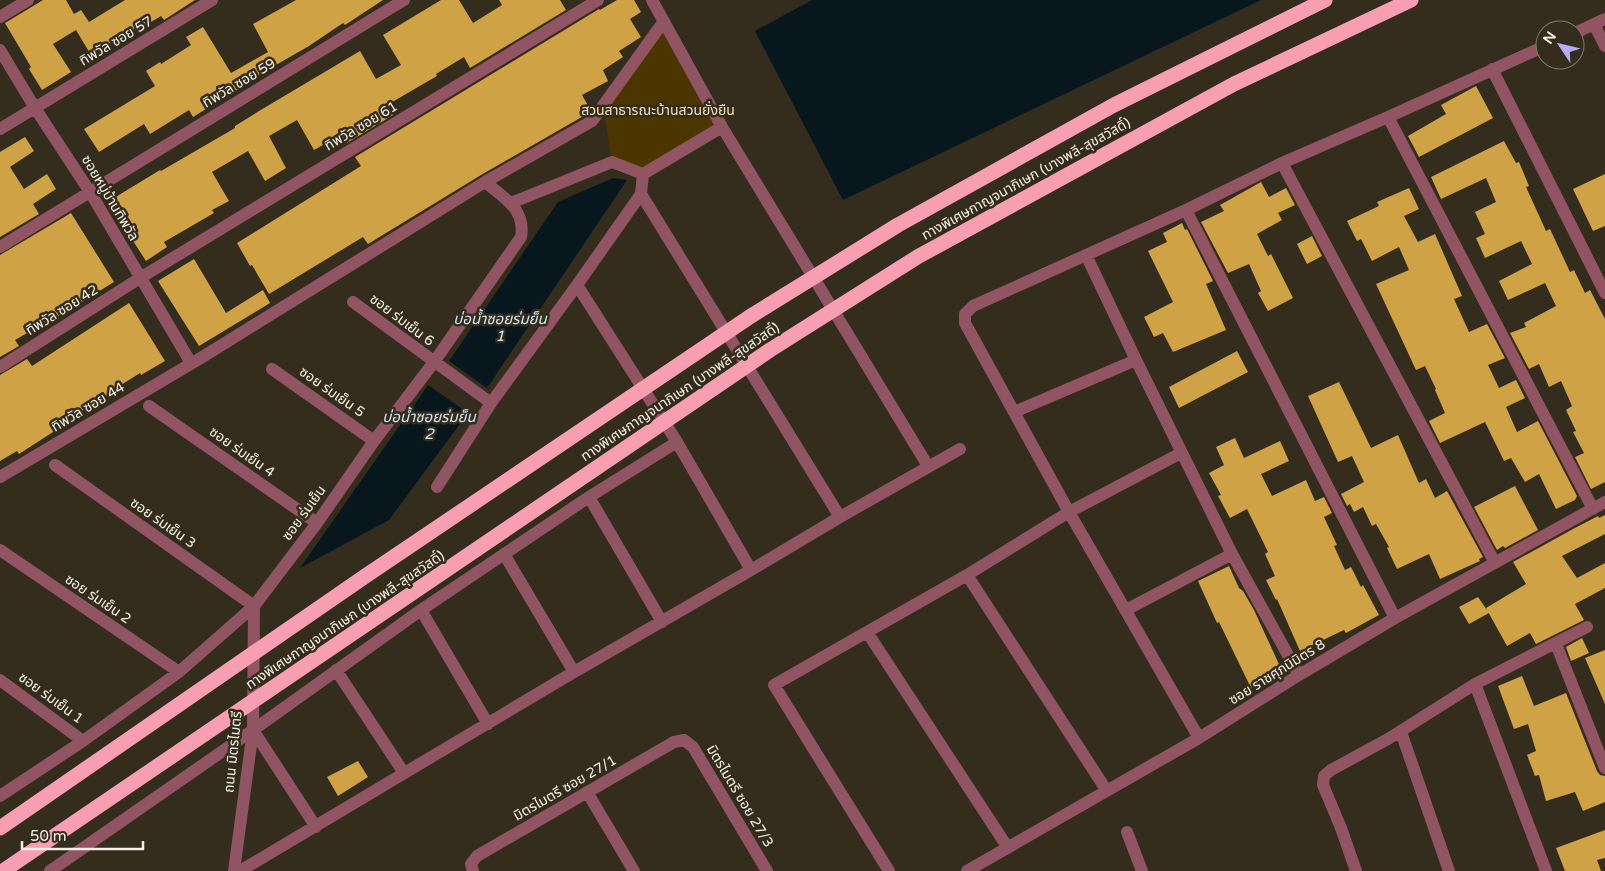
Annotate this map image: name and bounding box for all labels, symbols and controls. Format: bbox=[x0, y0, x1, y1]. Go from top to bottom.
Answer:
street label: ทิพวัล ซอย 57 bbox=[76, 13, 156, 69]
north arrow bbox=[1535, 20, 1585, 70]
text: N bbox=[1540, 28, 1560, 47]
street label: ทิพวัล ซอย 59 bbox=[199, 55, 279, 111]
street label: ทิพวัล ซอย 61 bbox=[321, 98, 401, 154]
park label: สวนสาธารณะบ้านสวนยั่งยืน bbox=[581, 100, 735, 119]
street label: ทางพิเศษกาญจนาภิเษก (บางพลี-สุขสวัสดิ์) bbox=[919, 114, 1133, 244]
street label: ซอยหมู่บ้านทิพวัล bbox=[78, 152, 142, 244]
street label: ทิพวัล ซอย 42 bbox=[23, 281, 101, 339]
street label: ซอย ร่มเย็น 6 bbox=[366, 290, 438, 350]
water label: บ่อน้ำซอยร่มย็น 1 bbox=[453, 308, 548, 345]
street label: ทางพิเศษกาญจนาภิเษก (บางพลี-สุขสวัสดิ์) bbox=[577, 319, 783, 465]
street label: ซอย ร่มเย็น 5 bbox=[296, 363, 368, 421]
street label: ทิพวัล ซอย 44 bbox=[48, 378, 128, 435]
water label: บ่อน้ำซอยร่มย็น 2 bbox=[382, 406, 477, 443]
street label: ซอย ร่มเย็น 4 bbox=[206, 423, 278, 481]
street label: ซอย ร่มเย็น bbox=[278, 482, 330, 544]
street label: ซอย ร่มเย็น 3 bbox=[127, 494, 199, 552]
street label: ทางพิเศษกาญจนาภิเษก (บางพลี-สุขสวัสดิ์) bbox=[242, 547, 448, 693]
street label: ซอย ร่มเย็น 2 bbox=[62, 571, 134, 627]
street label: ซอย ราชศุภนิมิตร 8 bbox=[1226, 635, 1329, 709]
street label: ซอย ร่มเย็น 1 bbox=[15, 669, 87, 727]
street label: ถนน มิตรไมตรี bbox=[220, 710, 246, 794]
street label: มิตรไมตรี ซอย 27/3 bbox=[703, 742, 777, 850]
street label: มิตรไมตรี ซอย 27/1 bbox=[510, 752, 620, 824]
scale bar bbox=[22, 818, 144, 850]
text: 50 m bbox=[30, 827, 67, 845]

